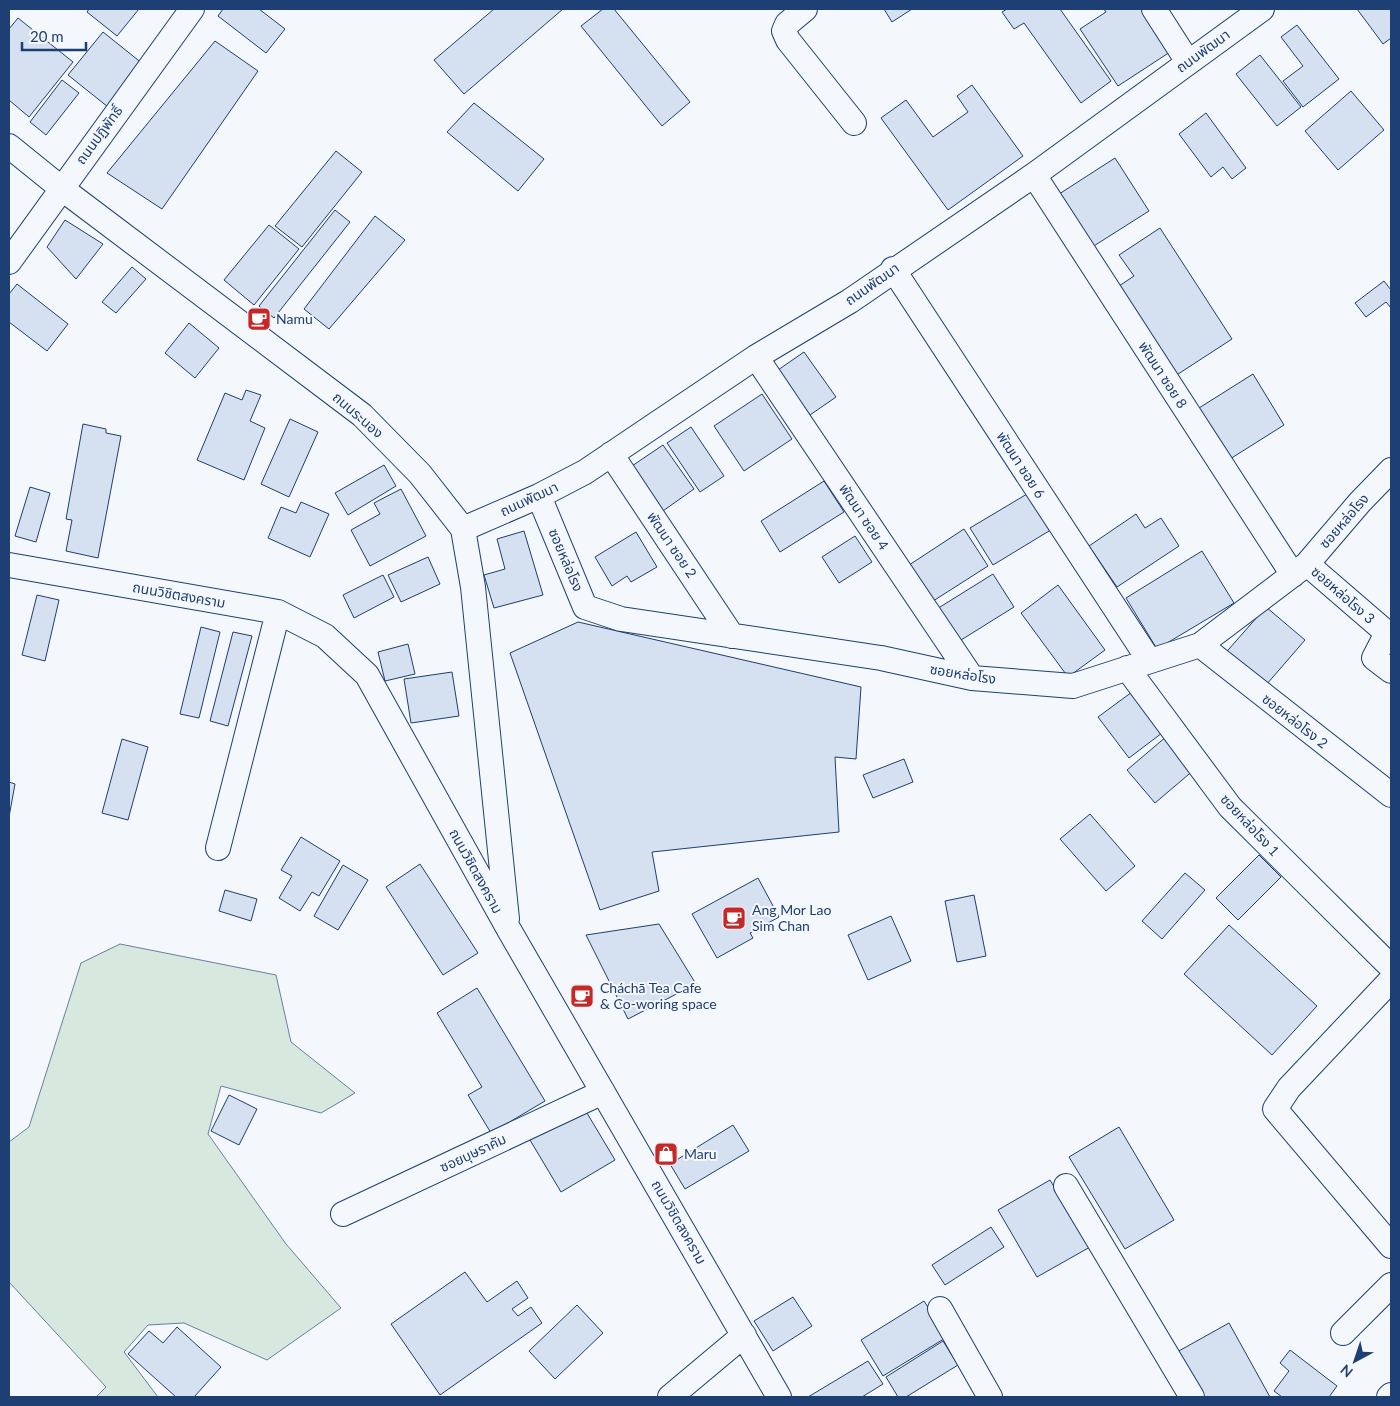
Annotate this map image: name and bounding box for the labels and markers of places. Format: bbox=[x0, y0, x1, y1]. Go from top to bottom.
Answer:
cafe icon: Namu bbox=[246, 306, 272, 332]
place label: Namu bbox=[276, 310, 313, 327]
place label: Ang Mor Lao Sim Chan bbox=[752, 901, 831, 934]
cafe icon: Ang Mor Lao Sim Chan bbox=[721, 905, 747, 931]
place label: Cháchā Tea Cafe & Co-woring space bbox=[600, 979, 717, 1012]
cafe icon: Cháchā Tea Cafe & Co-woring space bbox=[569, 983, 595, 1009]
shop icon: Maru bbox=[653, 1141, 679, 1167]
place label: Maru bbox=[684, 1145, 717, 1162]

